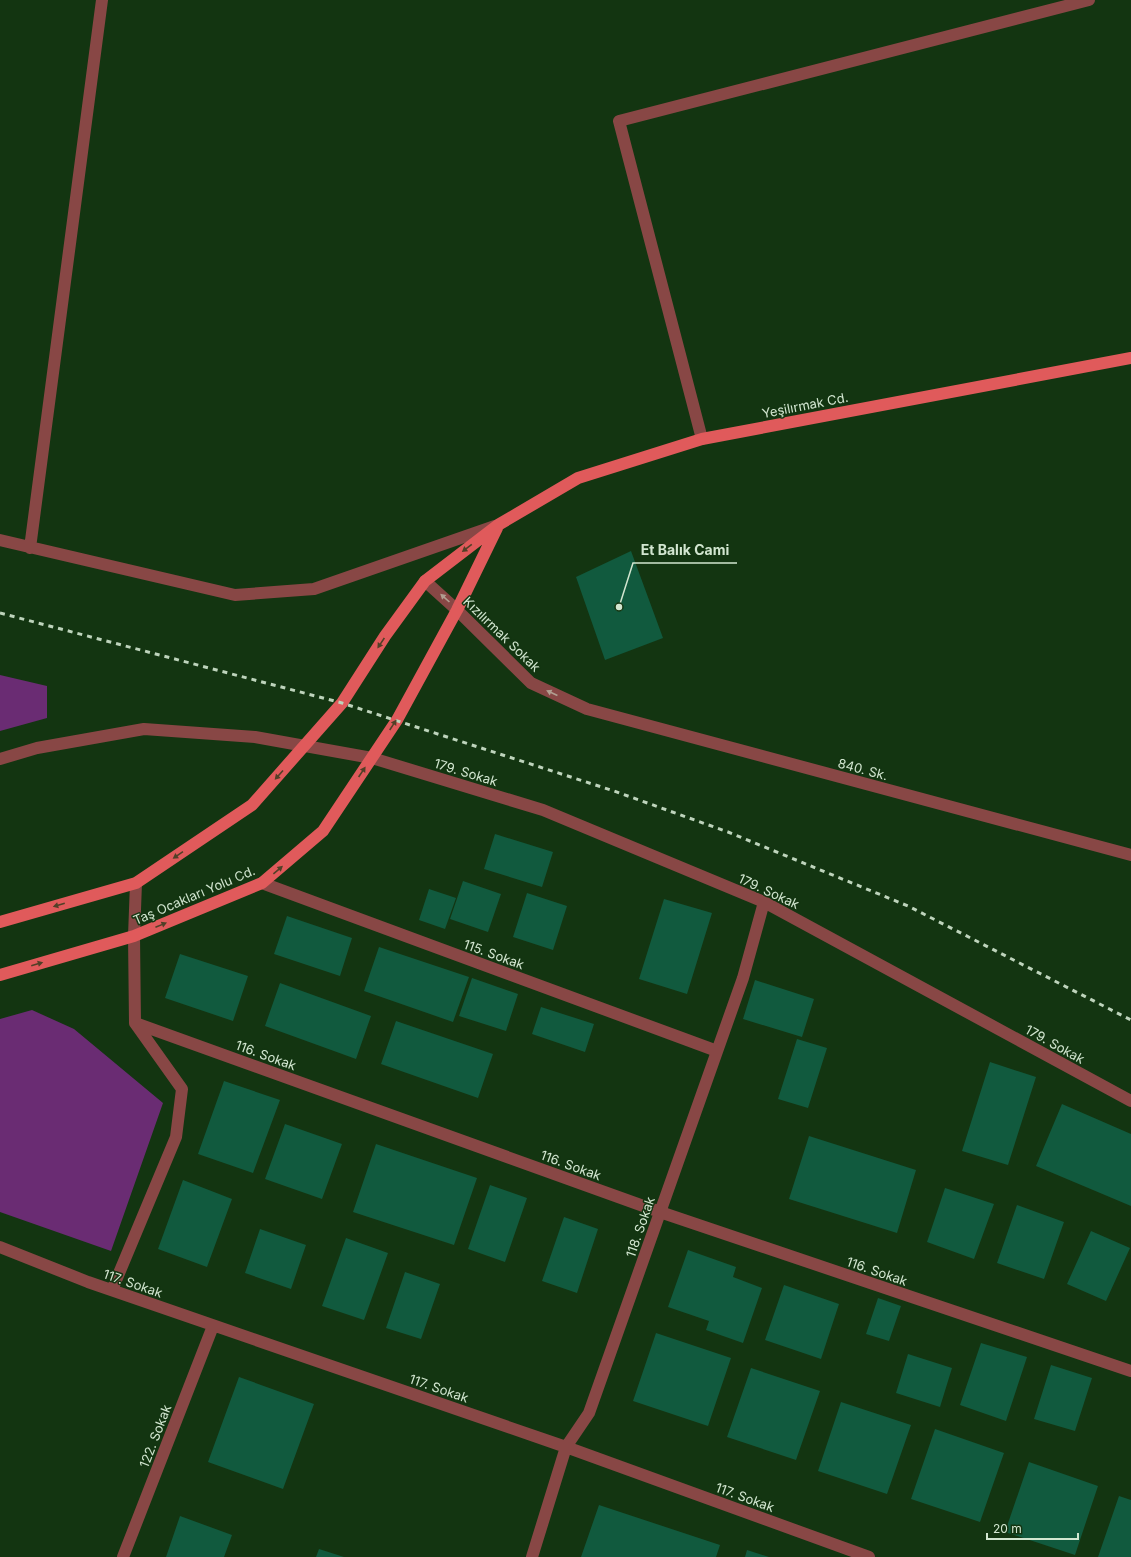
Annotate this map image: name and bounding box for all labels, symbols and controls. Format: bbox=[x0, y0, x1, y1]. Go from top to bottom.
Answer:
street label: Yeşilırmak Cd. bbox=[761, 389, 849, 421]
callout: Et Balık Cami bbox=[633, 537, 737, 563]
text: Et Balık Cami bbox=[641, 541, 729, 558]
one-way arrow bbox=[462, 544, 473, 553]
street label: Kızılırmak Sokak bbox=[460, 593, 544, 675]
one-way arrow bbox=[440, 594, 450, 603]
one-way arrow bbox=[377, 638, 384, 649]
one-way arrow bbox=[546, 690, 558, 696]
one-way arrow bbox=[389, 720, 397, 731]
street label: 179. Sokak bbox=[432, 755, 500, 789]
street label: 840. Sk. bbox=[836, 755, 890, 783]
one-way arrow bbox=[358, 767, 366, 778]
one-way arrow bbox=[274, 770, 283, 780]
one-way arrow bbox=[172, 851, 183, 859]
street label: Taş Ocakları Yolu Cd. bbox=[131, 862, 257, 928]
one-way arrow bbox=[273, 865, 283, 874]
street label: 179. Sokak bbox=[736, 870, 802, 912]
one-way arrow bbox=[53, 902, 65, 908]
one-way arrow bbox=[156, 922, 167, 928]
street label: 115. Sokak bbox=[462, 936, 526, 972]
one-way arrow bbox=[32, 961, 44, 967]
street label: 179. Sokak bbox=[1023, 1021, 1087, 1067]
street label: 116. Sokak bbox=[234, 1037, 298, 1073]
street label: 116. Sokak bbox=[539, 1147, 603, 1183]
street label: 118. Sokak bbox=[622, 1194, 658, 1260]
street label: 116. Sokak bbox=[844, 1253, 910, 1289]
street label: 117. Sokak bbox=[101, 1265, 165, 1301]
street label: 117. Sokak bbox=[407, 1370, 471, 1406]
street label: 122. Sokak bbox=[136, 1402, 174, 1470]
street label: 117. Sokak bbox=[713, 1479, 777, 1515]
scale bar bbox=[987, 1515, 1078, 1541]
text: 20 m bbox=[993, 1521, 1022, 1536]

